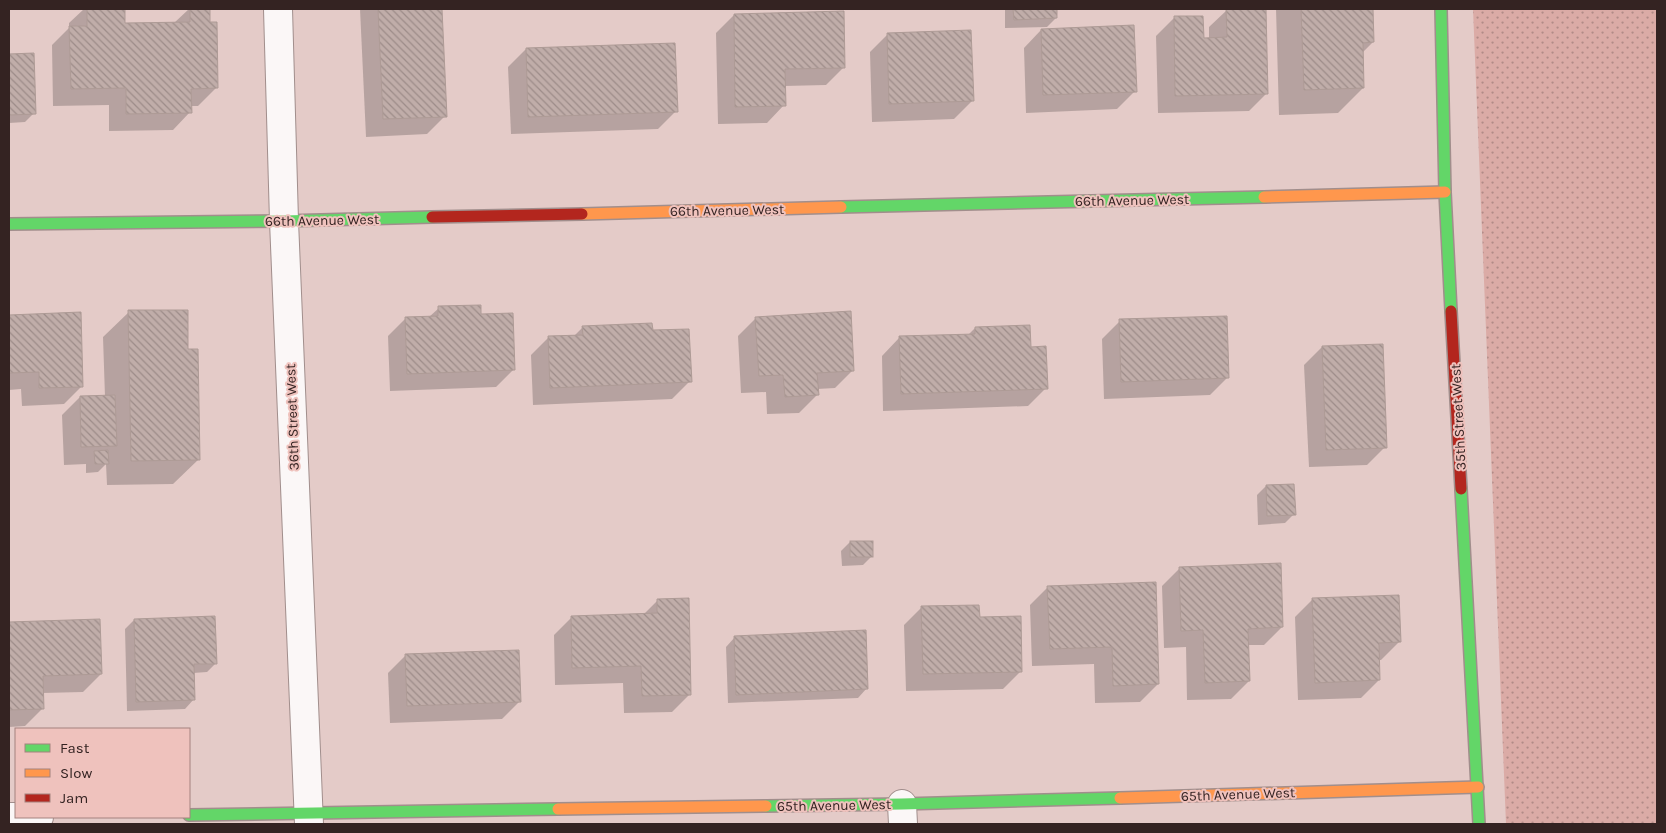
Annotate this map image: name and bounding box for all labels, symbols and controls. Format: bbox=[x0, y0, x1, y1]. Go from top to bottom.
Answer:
street label: 66th Avenue West bbox=[1075, 191, 1189, 210]
street label: 66th Avenue West bbox=[670, 201, 784, 220]
street label: 66th Avenue West bbox=[265, 211, 379, 230]
street label: 36th Street West bbox=[282, 363, 303, 471]
street label: 35th Street West bbox=[1447, 363, 1470, 471]
legend bbox=[15, 728, 190, 818]
text: Fast bbox=[60, 739, 90, 757]
text: Slow bbox=[60, 764, 92, 782]
street label: 65th Avenue West bbox=[1181, 784, 1295, 805]
text: Jam bbox=[60, 789, 88, 807]
street label: 65th Avenue West bbox=[777, 796, 891, 815]

